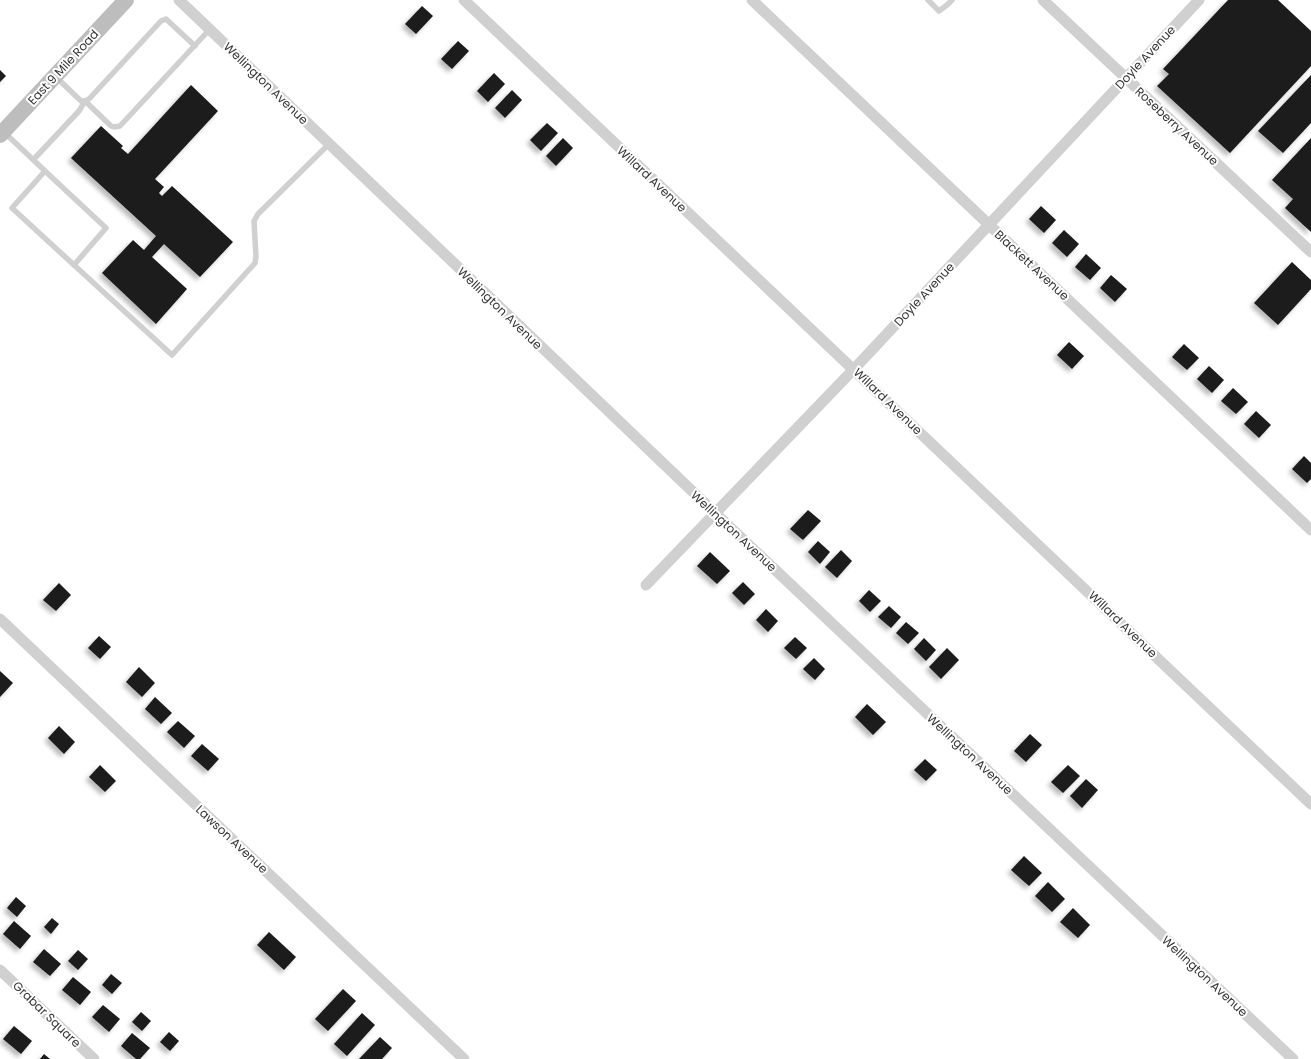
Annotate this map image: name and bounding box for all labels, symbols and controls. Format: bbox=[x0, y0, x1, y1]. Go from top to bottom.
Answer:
street label: Doyle Avenue bbox=[1111, 21, 1179, 93]
street label: East 9 Mile Road bbox=[24, 26, 102, 108]
street label: Wellington Avenue bbox=[220, 38, 312, 128]
street label: Roseberry Avenue bbox=[1132, 83, 1222, 169]
street label: Willard Avenue bbox=[613, 142, 691, 216]
street label: Blackett Avenue bbox=[991, 226, 1073, 304]
street label: Doyle Avenue bbox=[890, 258, 958, 330]
street label: Wellington Avenue bbox=[454, 263, 546, 353]
street label: Willard Avenue bbox=[850, 364, 926, 438]
street label: Wellington Avenue bbox=[687, 487, 781, 575]
street label: Willard Avenue bbox=[1085, 587, 1161, 661]
street label: Wellington Avenue bbox=[923, 710, 1017, 798]
street label: Lawson Avenue bbox=[192, 801, 272, 877]
street label: Wellington Avenue bbox=[1158, 932, 1252, 1020]
street label: Grabar Square bbox=[9, 977, 85, 1051]

